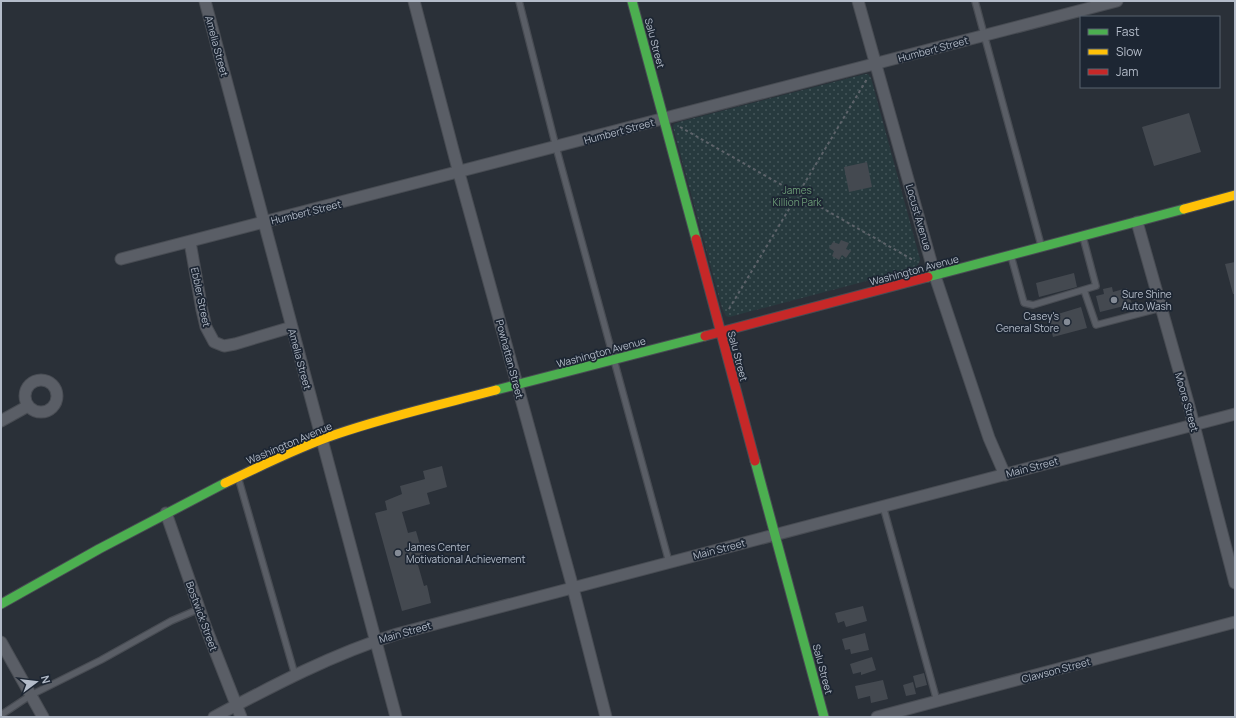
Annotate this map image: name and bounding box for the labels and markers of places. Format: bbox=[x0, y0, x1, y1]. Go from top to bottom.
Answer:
place label: Sure Shine Auto Wash bbox=[1122, 287, 1172, 313]
marker: Sure Shine Auto Wash bbox=[1109, 295, 1119, 305]
place label: Casey's General Store bbox=[996, 309, 1059, 335]
marker: Casey's General Store bbox=[1062, 317, 1072, 327]
place label: James Center Motivational Achievement bbox=[406, 540, 526, 566]
marker: James Center Motivational Achievement bbox=[393, 548, 403, 558]

